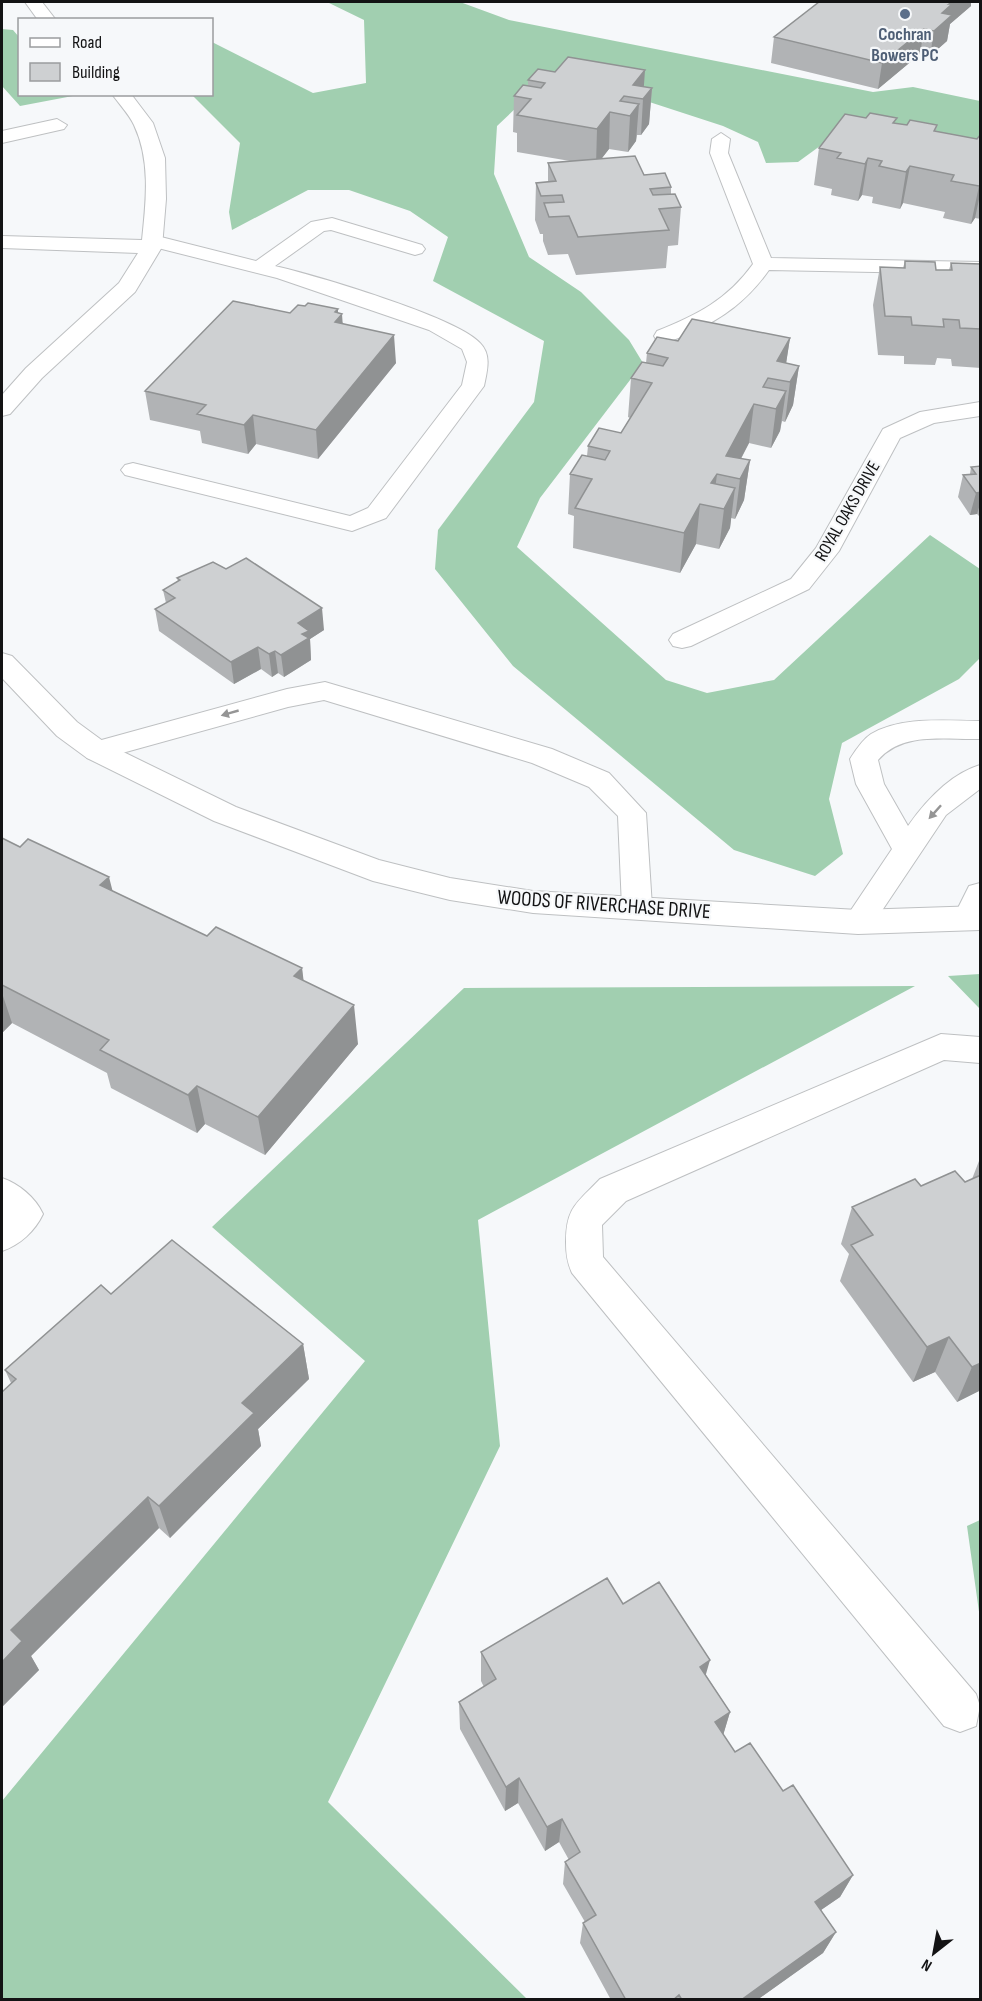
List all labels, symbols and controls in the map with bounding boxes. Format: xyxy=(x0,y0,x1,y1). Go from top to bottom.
marker: Cochran Bowers PC xyxy=(898,7,912,21)
legend xyxy=(18,18,213,96)
place label: Cochran Bowers PC xyxy=(871,24,939,66)
text: Road xyxy=(72,32,102,53)
text: Building xyxy=(72,62,120,83)
street label: ROYAL OAKS DRIVE xyxy=(810,457,885,565)
one-way arrow xyxy=(221,709,239,719)
one-way arrow xyxy=(928,804,942,819)
street label: WOODS OF RIVERCHASE DRIVE xyxy=(497,885,711,924)
north arrow xyxy=(904,1923,964,1983)
text: N xyxy=(918,1954,936,1975)

